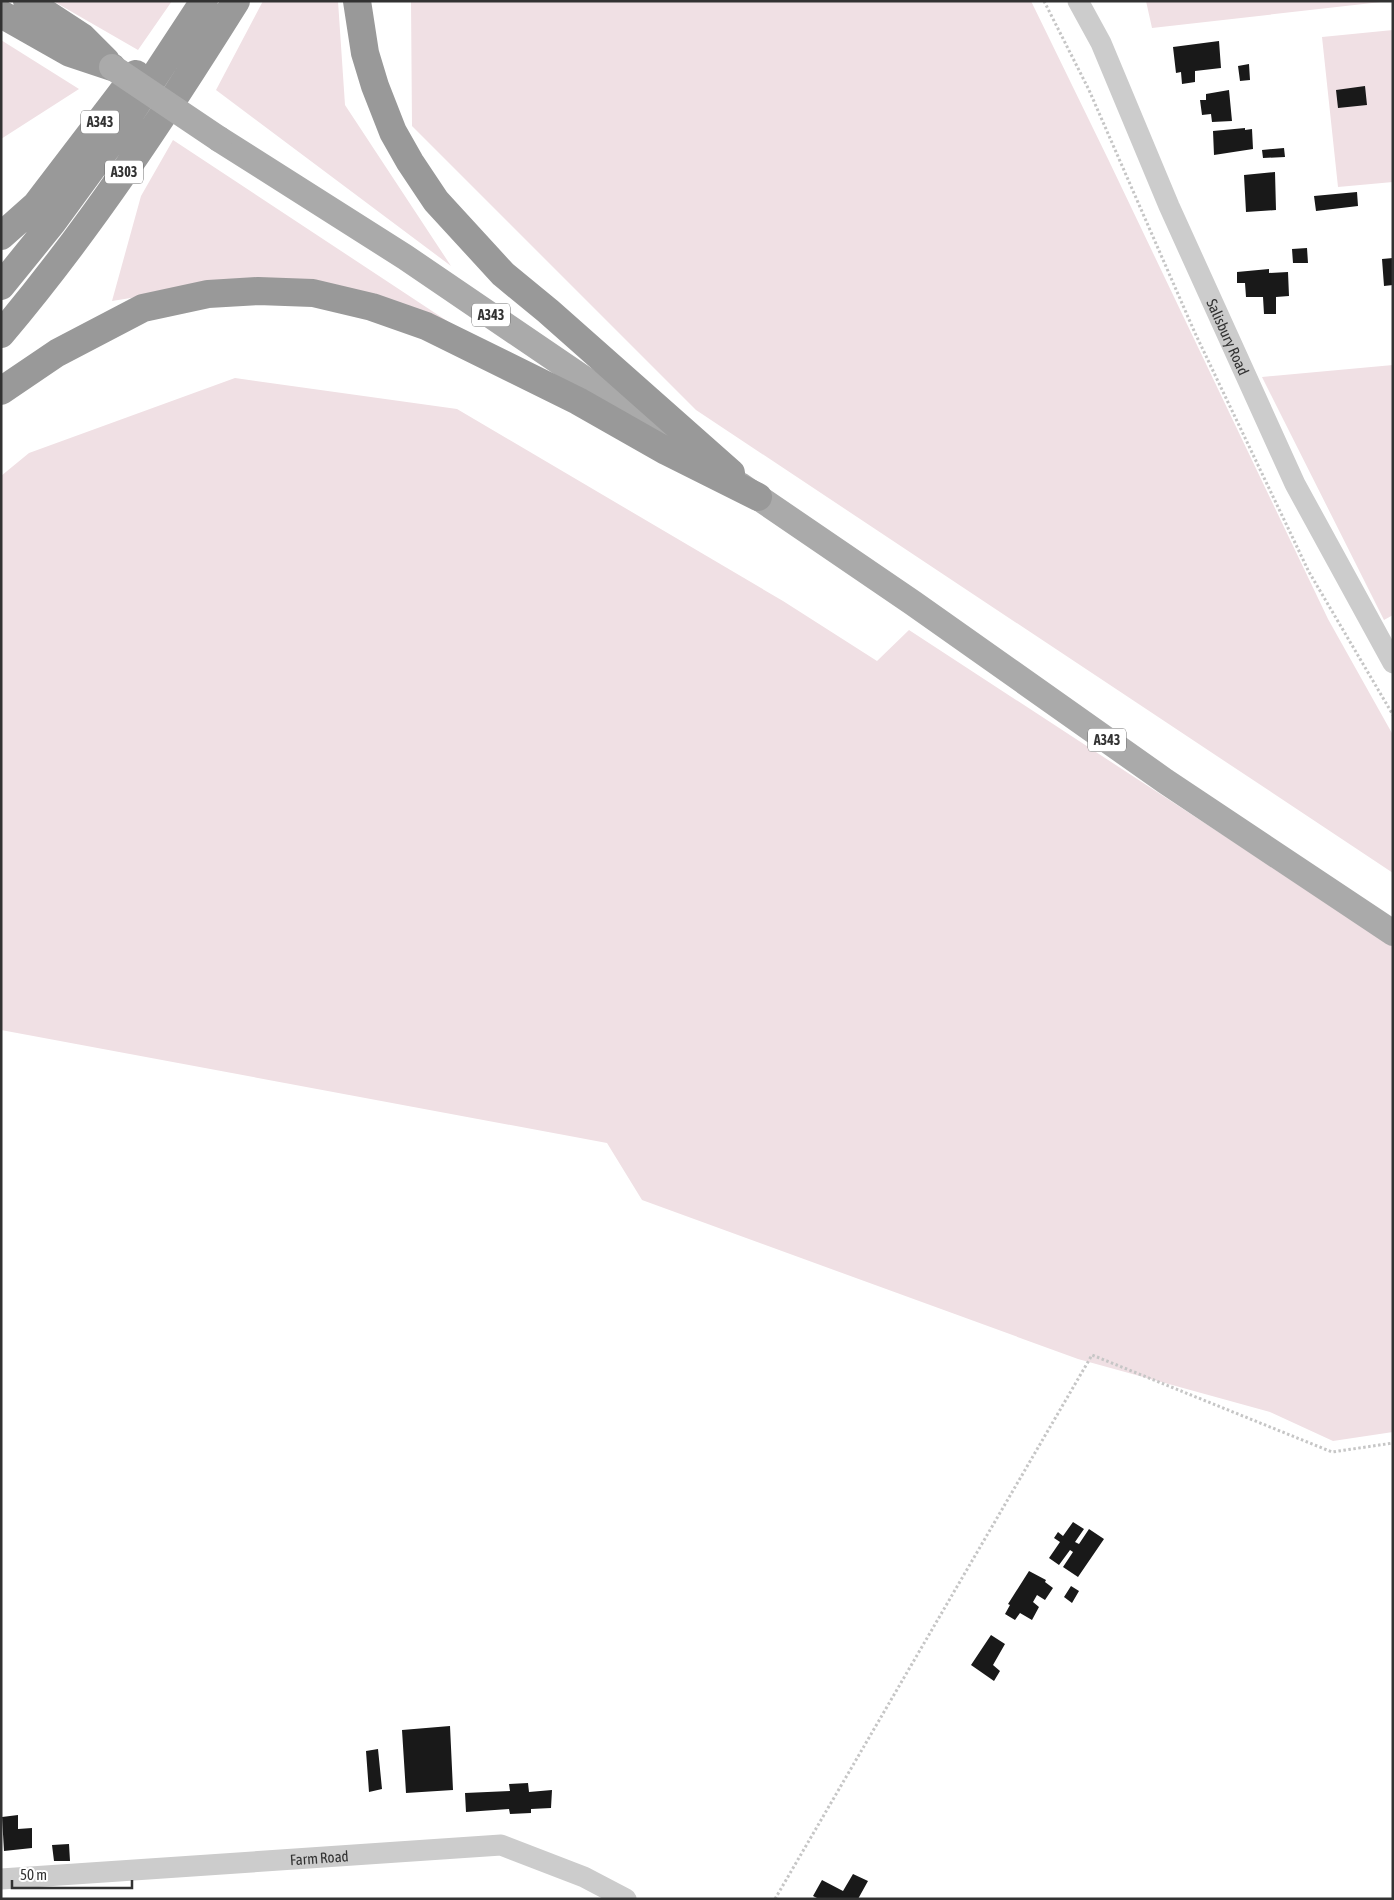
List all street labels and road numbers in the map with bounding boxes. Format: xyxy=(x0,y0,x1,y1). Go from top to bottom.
road number: A343 xyxy=(81,110,119,134)
road number: A303 xyxy=(105,160,143,183)
street label: Salisbury Road xyxy=(1204,296,1253,377)
road number: A343 xyxy=(472,304,510,326)
road number: A343 xyxy=(1088,728,1126,752)
street label: Farm Road xyxy=(289,1847,349,1868)

